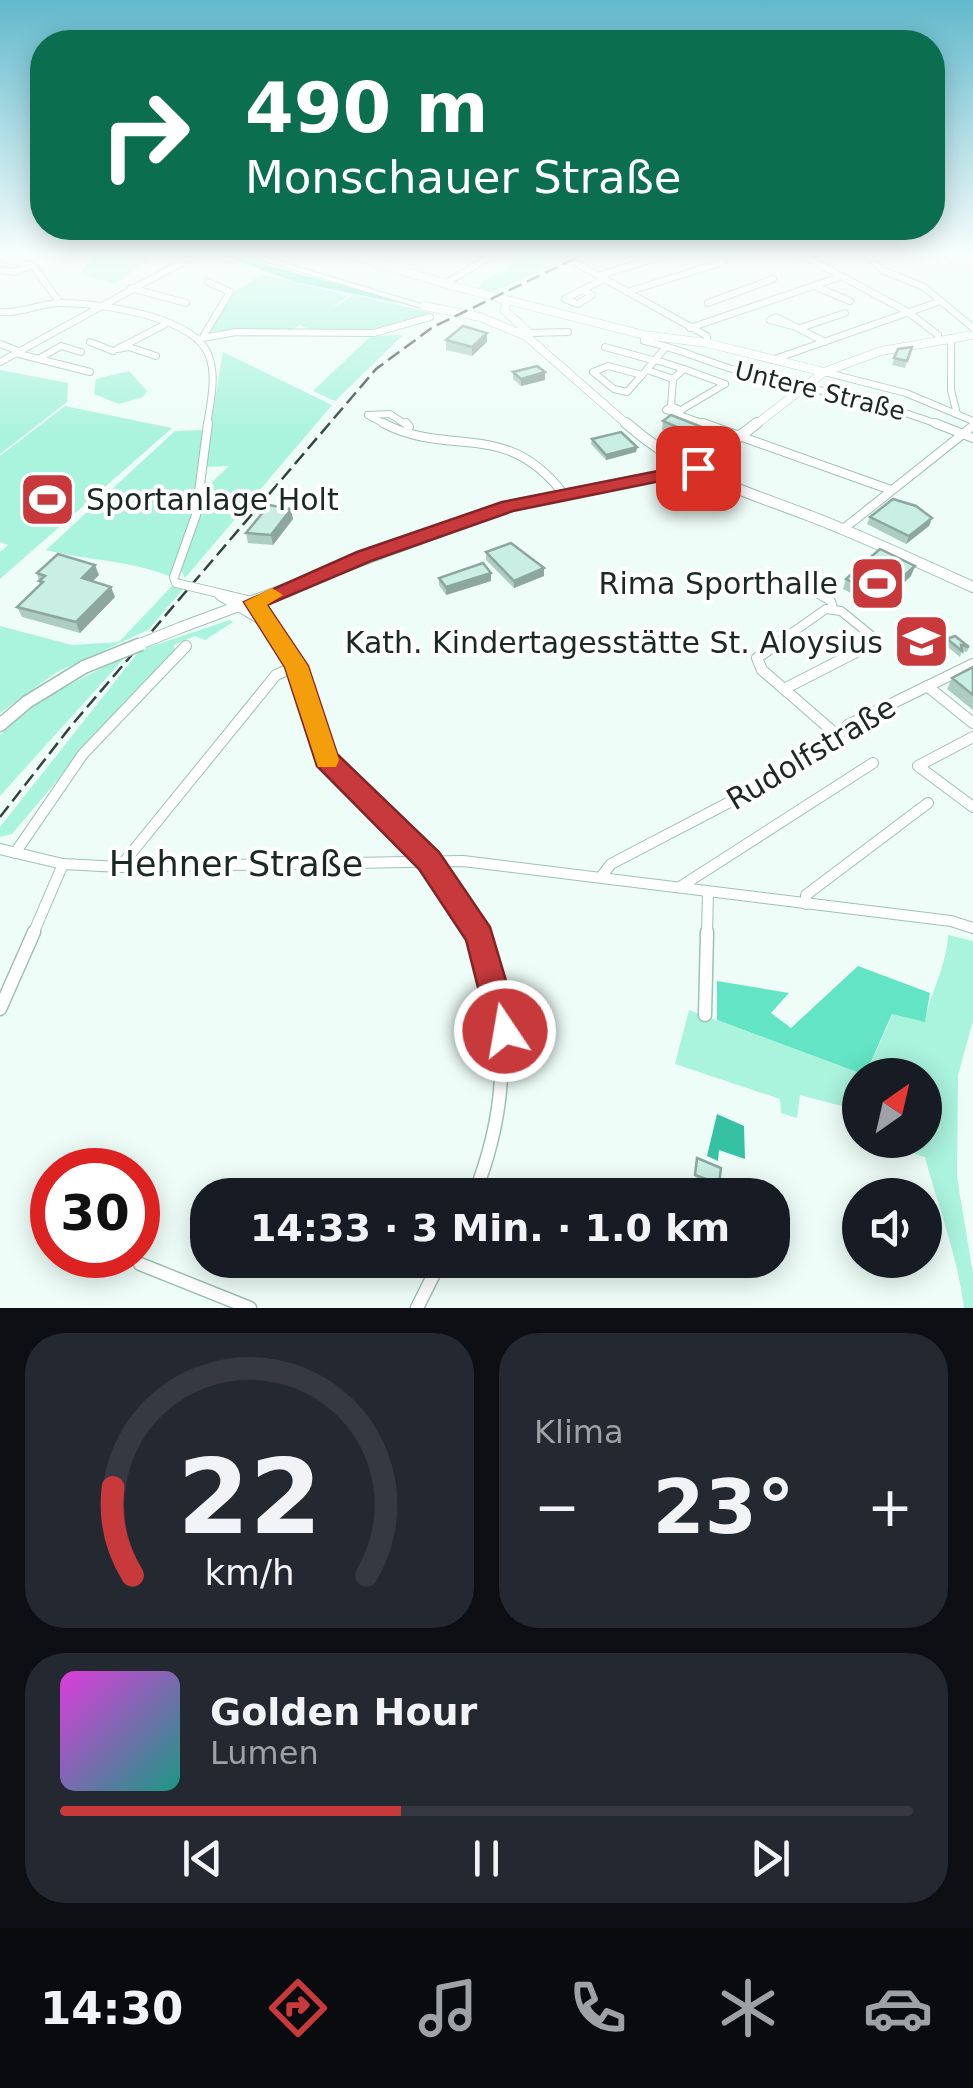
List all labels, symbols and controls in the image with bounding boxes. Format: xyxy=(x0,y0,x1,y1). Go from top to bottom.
text: 490 m xyxy=(245,67,488,149)
icon: right xyxy=(80,70,210,200)
text: Monschauer Straße xyxy=(245,151,682,204)
street label: Untere Straße xyxy=(732,356,908,426)
pin xyxy=(656,426,741,511)
icon: arrive xyxy=(671,441,726,496)
sports icon: Sportanlage Holt xyxy=(17,469,77,529)
place label: Sportanlage Holt xyxy=(86,482,339,517)
sports icon: Rima Sporthalle xyxy=(847,553,907,613)
place label: Rima Sporthalle xyxy=(599,566,838,601)
school or university icon: Kath. Kindertagesstätte St. Aloysius xyxy=(892,612,952,672)
place label: Kath. Kindertagesstätte St. Aloysius xyxy=(345,625,883,660)
street label: Rudolfstraße xyxy=(720,689,902,817)
street label: Hehner Straße xyxy=(109,844,363,884)
position arrow xyxy=(453,979,557,1083)
north arrow xyxy=(842,1058,942,1158)
map controls xyxy=(842,1058,942,1278)
speed limit sign: 30 xyxy=(30,1148,160,1278)
button: sound xyxy=(842,1178,942,1278)
text: 14:33 · 3 Min. · 1.0 km xyxy=(250,1206,730,1250)
text: Klima xyxy=(534,1413,624,1451)
text: 22 xyxy=(177,1436,322,1558)
text: 23° xyxy=(653,1463,794,1551)
text: − xyxy=(534,1475,580,1539)
text: + xyxy=(867,1475,913,1539)
text: km/h xyxy=(204,1552,295,1593)
text: Golden Hour xyxy=(210,1690,477,1734)
text: Lumen xyxy=(210,1734,319,1772)
icon: previous xyxy=(175,1831,230,1886)
icon: pause xyxy=(459,1831,514,1886)
icon: next xyxy=(743,1831,798,1886)
icon: directions xyxy=(263,1973,333,2043)
icon: music xyxy=(413,1973,483,2043)
icon: phone xyxy=(563,1973,633,2043)
icon: climate xyxy=(713,1973,783,2043)
icon: car xyxy=(863,1973,933,2043)
text: 14:30 xyxy=(40,1982,183,2035)

